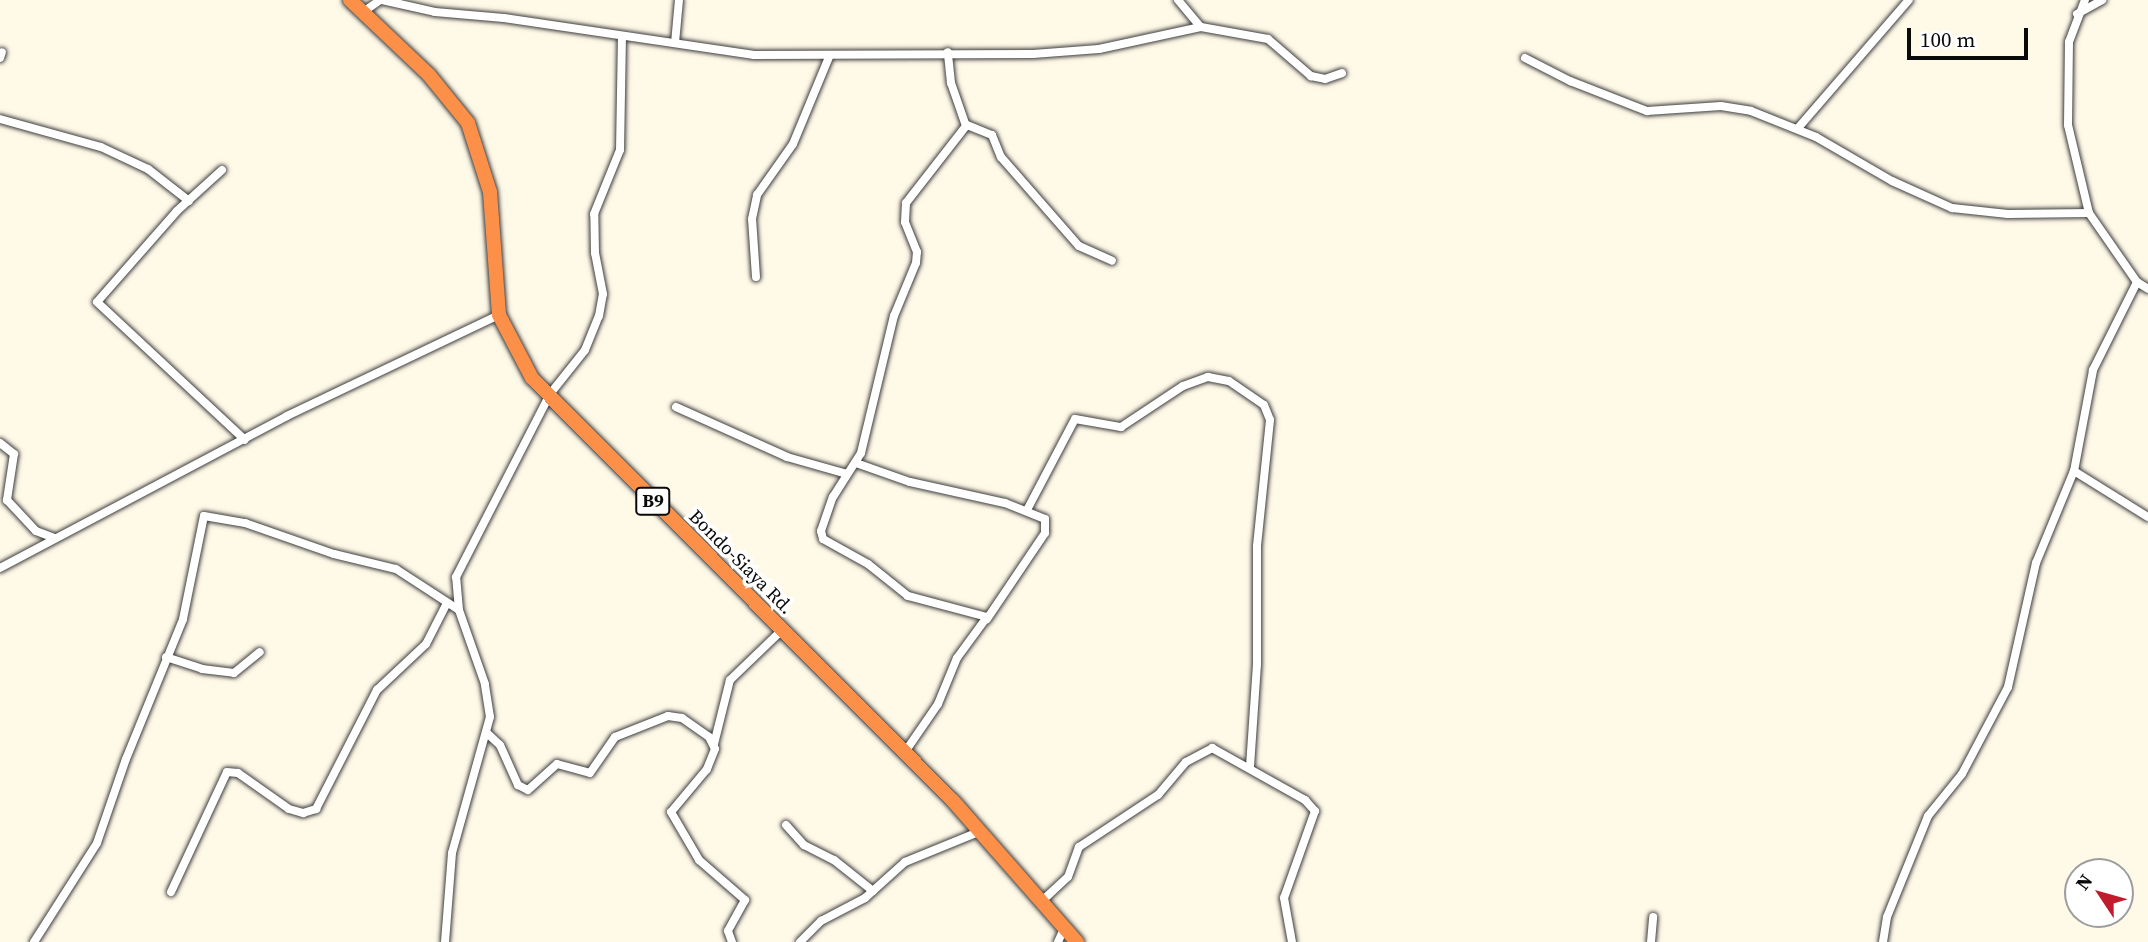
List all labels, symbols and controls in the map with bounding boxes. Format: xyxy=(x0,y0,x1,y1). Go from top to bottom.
scale bar xyxy=(1910,14,2031,58)
text: 100 m xyxy=(1920,25,1975,54)
road number: B9 xyxy=(634,486,672,516)
street label: Bondo-Siaya Rd. xyxy=(684,505,798,619)
north arrow xyxy=(2064,858,2134,928)
text: N xyxy=(2069,869,2098,895)

